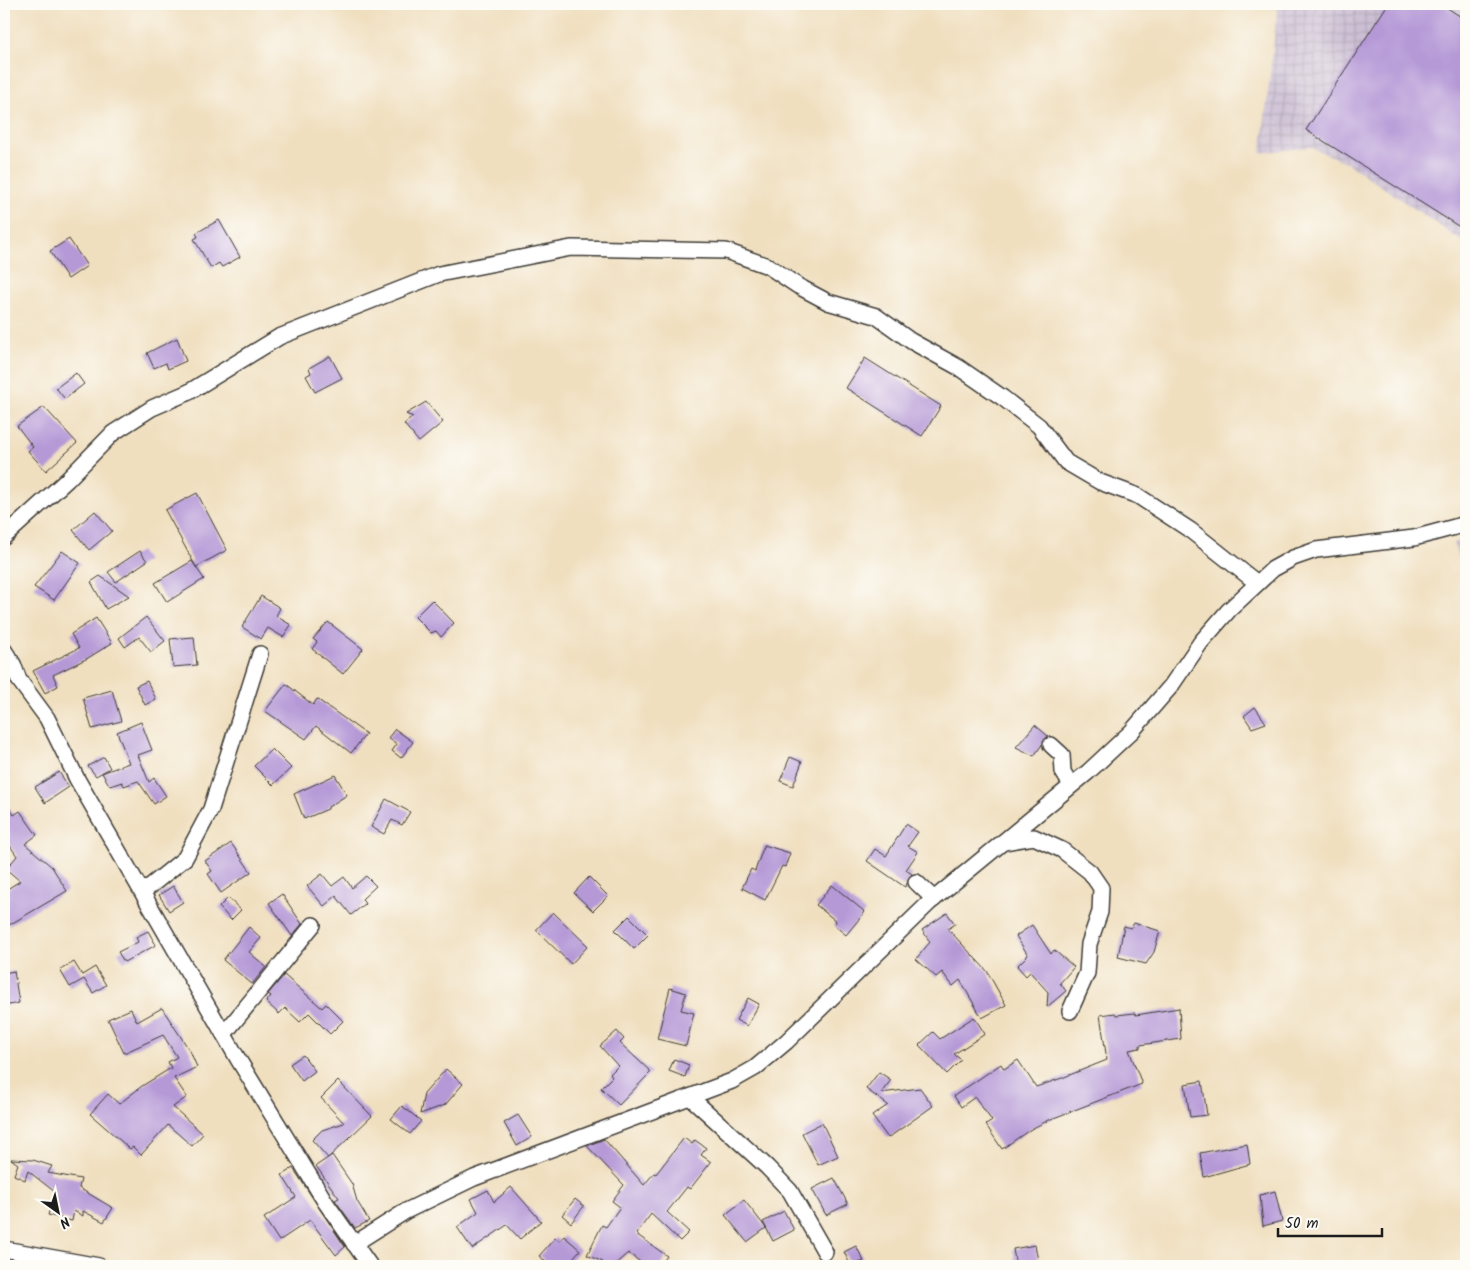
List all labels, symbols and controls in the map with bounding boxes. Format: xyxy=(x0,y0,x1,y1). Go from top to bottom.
north arrow xyxy=(32,1188,82,1238)
scale bar xyxy=(1278,1205,1381,1237)
text: N xyxy=(55,1210,74,1234)
text: 50 m xyxy=(1285,1212,1319,1236)

